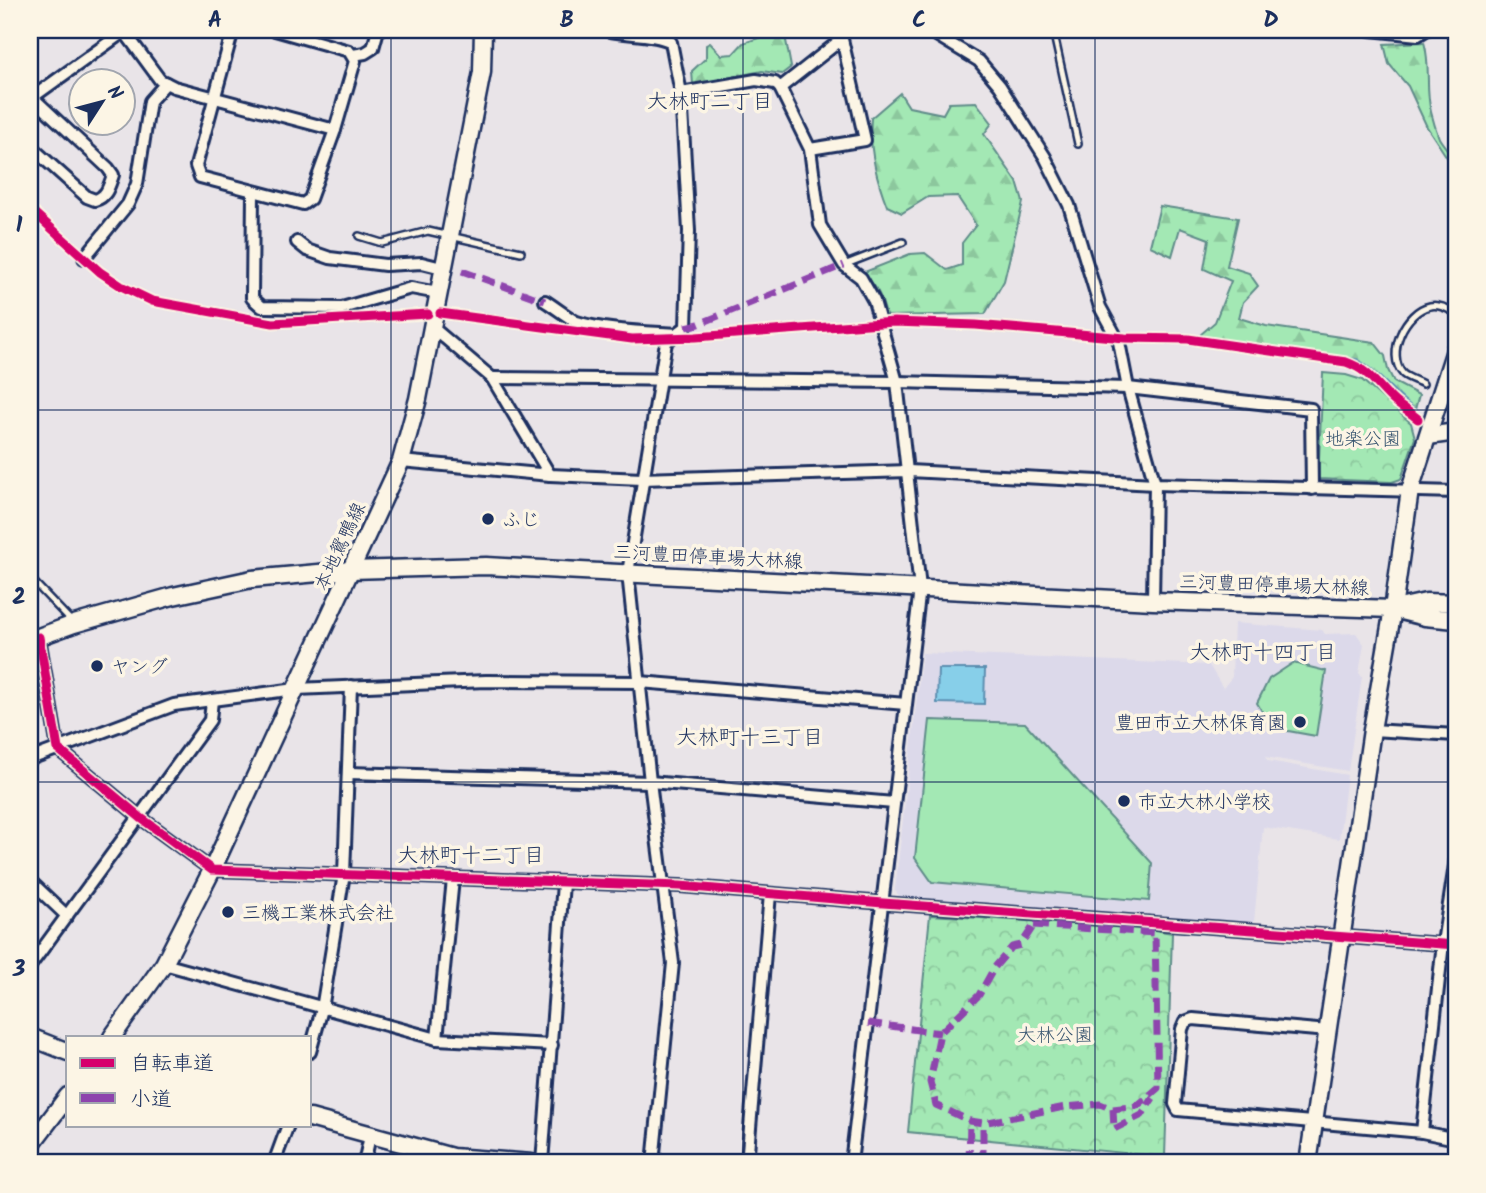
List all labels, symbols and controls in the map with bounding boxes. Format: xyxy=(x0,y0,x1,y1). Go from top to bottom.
text: A xyxy=(208,3,222,39)
text: B xyxy=(560,3,574,39)
text: C xyxy=(912,3,926,39)
text: D xyxy=(1263,3,1279,39)
north arrow xyxy=(66,66,136,136)
text: N xyxy=(98,80,130,107)
district label: 大林町二丁目 xyxy=(647,86,773,119)
text: 1 xyxy=(16,208,23,244)
park label: 地楽公園 xyxy=(1325,425,1401,455)
street label: 本地鴛鴨線 xyxy=(307,497,374,596)
place label: ふじ xyxy=(502,506,540,536)
marker: ふじ xyxy=(480,511,496,527)
street label: 三河豊田停車場大林線 xyxy=(612,538,804,578)
street label: 三河豊田停車場大林線 xyxy=(1178,568,1369,604)
text: 2 xyxy=(12,580,26,616)
district label: 大林町十四丁目 xyxy=(1190,637,1337,670)
place label: ヤング xyxy=(111,653,168,683)
marker: ヤング xyxy=(89,658,105,674)
place label: 豊田市立大林保育園 xyxy=(1115,709,1286,739)
marker: 豊田市立大林保育園 xyxy=(1292,714,1308,730)
district label: 大林町十三丁目 xyxy=(677,722,824,755)
place label: 市立大林小学校 xyxy=(1138,788,1271,818)
marker: 市立大林小学校 xyxy=(1116,793,1132,809)
district label: 大林町十二丁目 xyxy=(398,840,545,873)
place label: 三機工業株式会社 xyxy=(242,899,394,929)
marker: 三機工業株式会社 xyxy=(220,904,236,920)
text: 3 xyxy=(12,952,26,988)
park label: 大林公園 xyxy=(1017,1021,1093,1051)
legend xyxy=(66,1036,312,1126)
text: 自転車道 xyxy=(130,1048,214,1081)
text: 小道 xyxy=(130,1084,172,1117)

